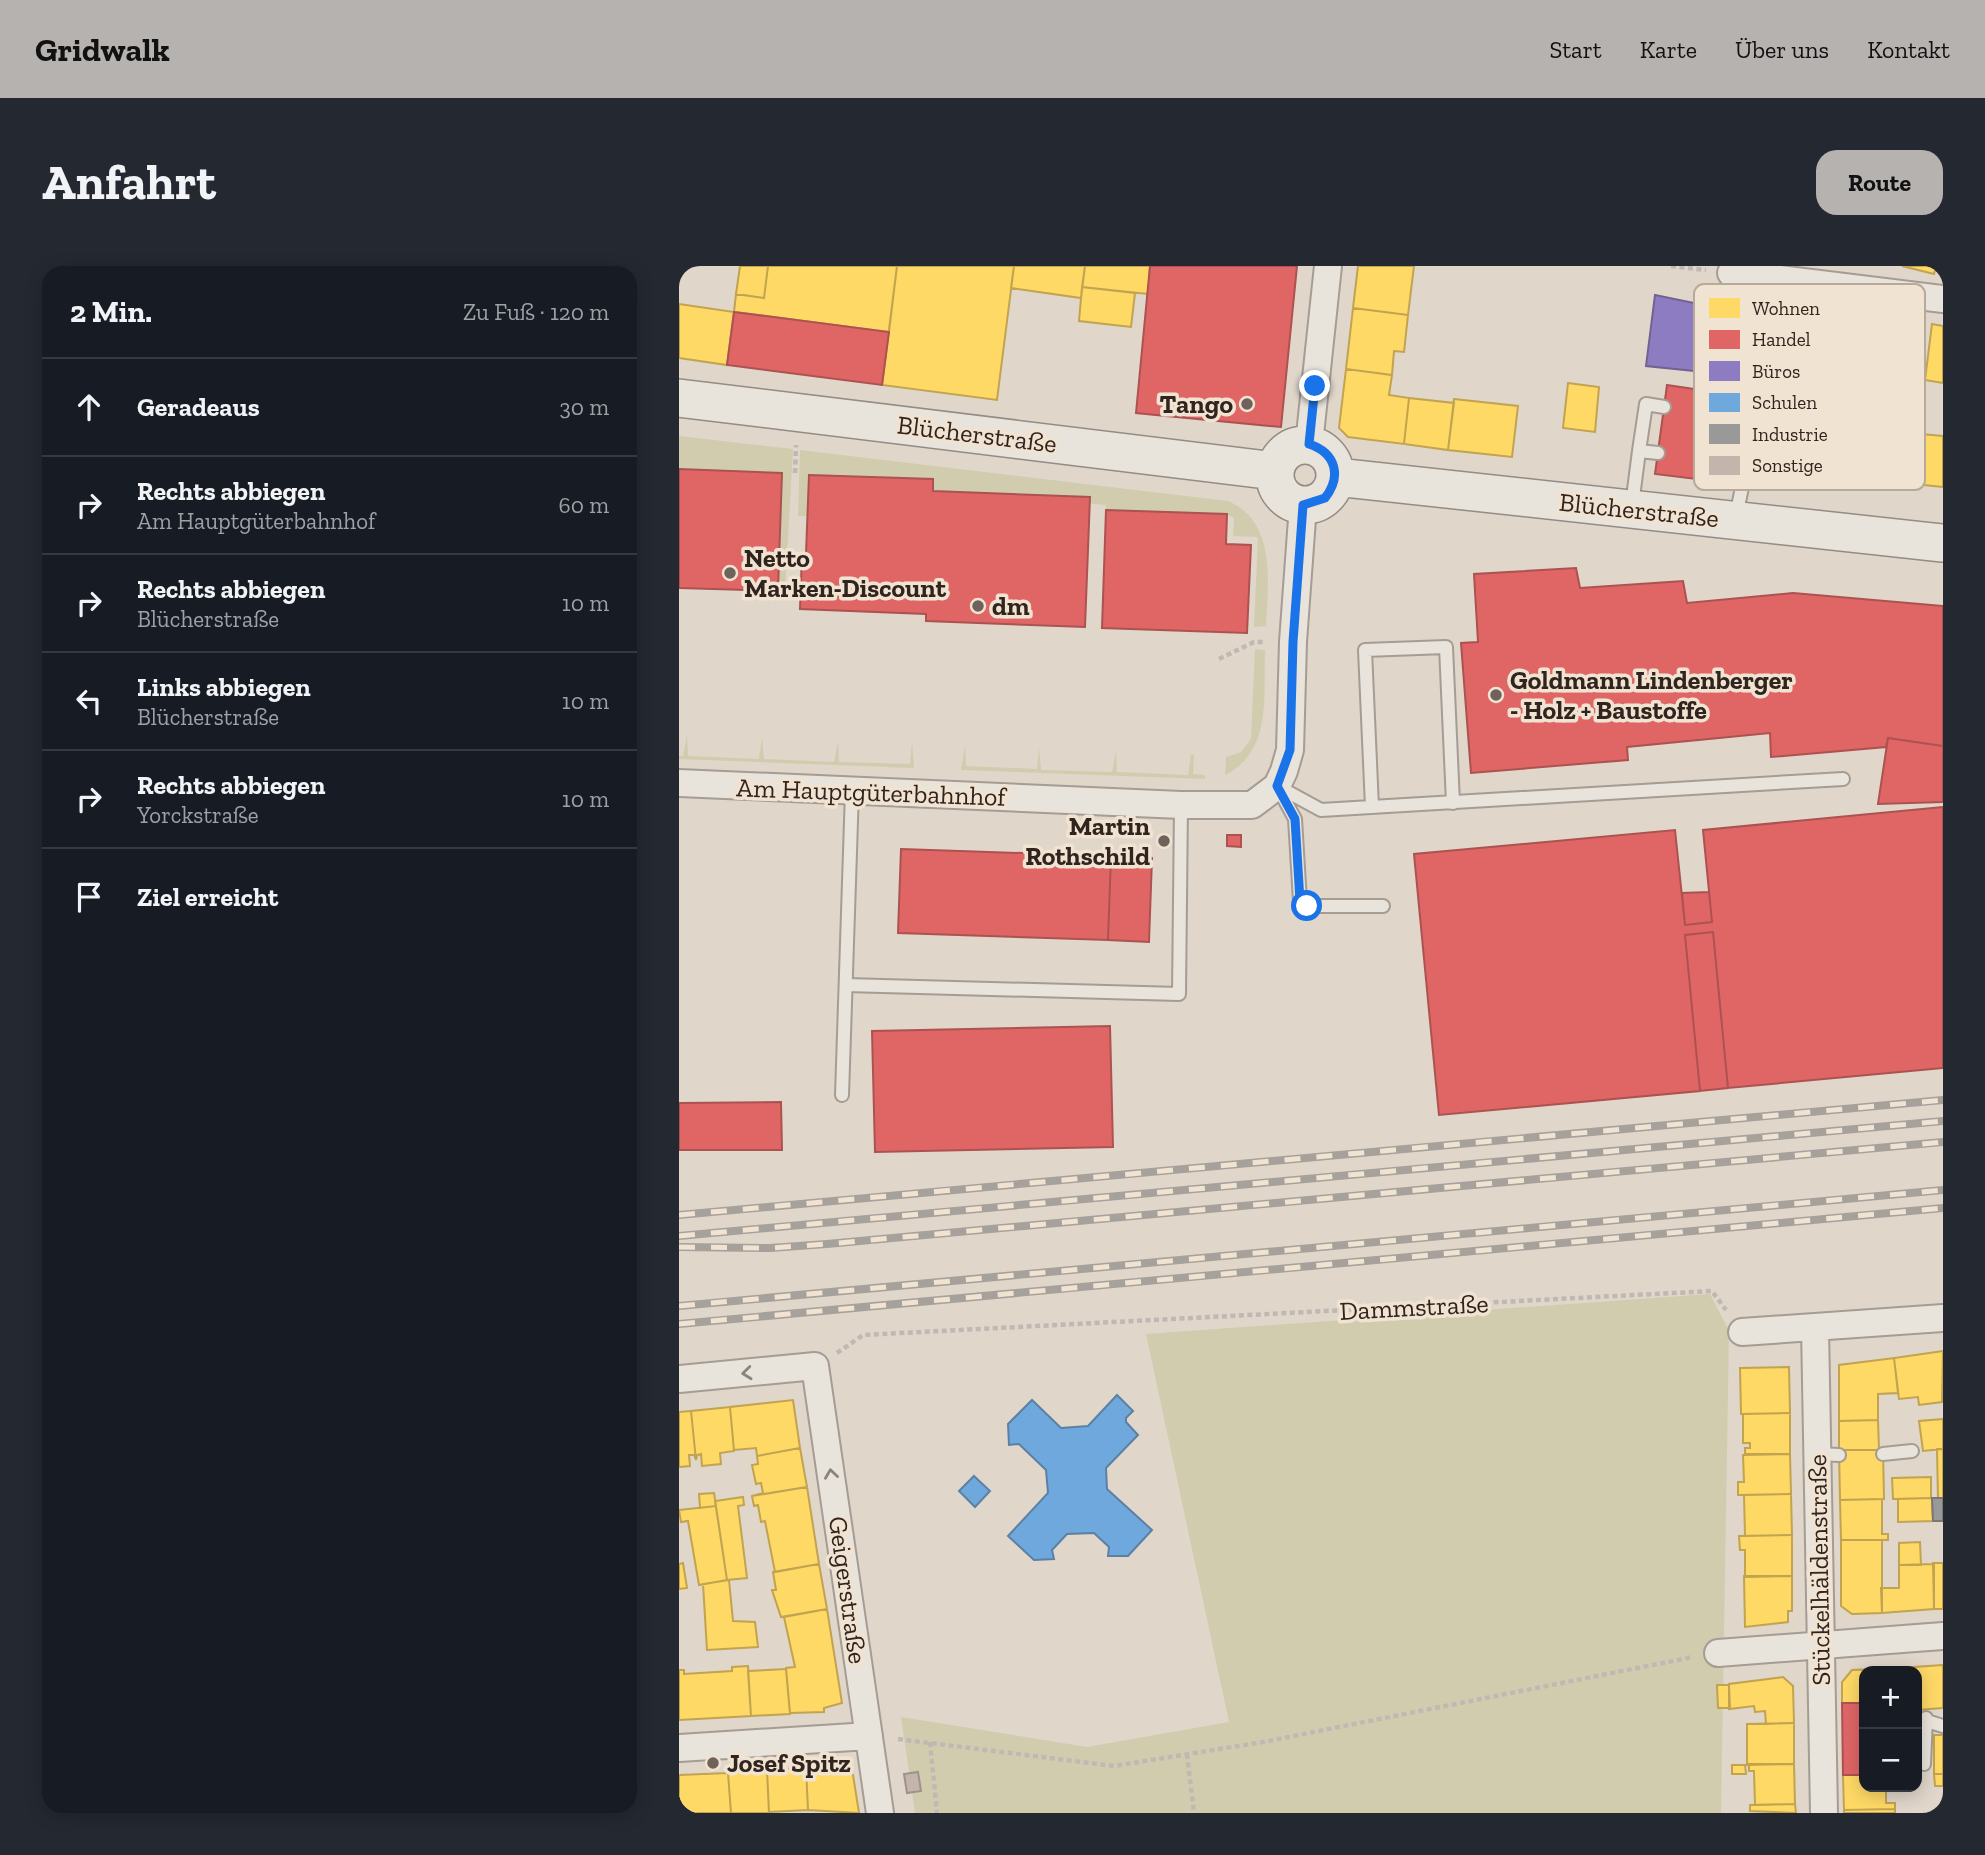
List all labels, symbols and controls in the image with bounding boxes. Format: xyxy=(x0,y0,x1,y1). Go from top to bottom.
text: Gridwalk xyxy=(35,30,170,69)
text: Start xyxy=(1549,35,1602,64)
text: Karte xyxy=(1640,35,1697,64)
text: Über uns xyxy=(1735,35,1829,64)
text: Kontakt xyxy=(1867,35,1950,64)
button: Route xyxy=(1816,150,1943,215)
text: Anfahrt xyxy=(42,153,216,212)
legend xyxy=(1694,284,1925,490)
text: 2 Min. xyxy=(70,294,152,330)
text: Wohnen xyxy=(1752,297,1820,320)
text: Zu Fuß · 120 m xyxy=(463,298,609,326)
text: Handel xyxy=(1752,328,1811,351)
text: Büros xyxy=(1752,360,1800,383)
route end xyxy=(1299,370,1330,401)
icon: ahead xyxy=(70,388,108,426)
place label: Tango xyxy=(1159,388,1233,420)
text: Geradeaus xyxy=(137,391,260,423)
text: Schulen xyxy=(1752,391,1817,414)
text: 30 m xyxy=(559,393,609,421)
marker: Tango xyxy=(1239,396,1255,412)
street label: Blücherstraße xyxy=(895,408,1059,460)
text: Industrie xyxy=(1752,423,1828,446)
text: Sonstige xyxy=(1752,454,1823,477)
text: Rechts abbiegen xyxy=(137,475,325,507)
icon: right xyxy=(70,486,108,524)
street label: Blücherstraße xyxy=(1558,486,1720,534)
text: 60 m xyxy=(558,491,609,519)
text: Am Hauptgüterbahnhof xyxy=(137,507,375,535)
place label: Netto Marken-Discount xyxy=(744,542,947,604)
marker: Netto Marken-Discount xyxy=(722,565,738,581)
text: Rechts abbiegen xyxy=(137,573,325,605)
icon: right xyxy=(70,584,108,622)
text: 10 m xyxy=(562,589,609,617)
place label: dm xyxy=(992,590,1030,622)
marker: dm xyxy=(970,598,986,614)
text: Blücherstraße xyxy=(137,605,279,633)
place label: Goldmann Lindenberger - Holz + Baustoffe xyxy=(1510,664,1793,726)
text: Links abbiegen xyxy=(137,671,311,703)
icon: left xyxy=(70,682,108,720)
text: 10 m xyxy=(562,687,609,715)
marker: Goldmann Lindenberger - Holz + Baustoffe xyxy=(1488,687,1504,703)
text: Blücherstraße xyxy=(137,703,279,731)
text: Rechts abbiegen xyxy=(137,769,325,801)
street label: Am Hauptgüterbahnhof xyxy=(736,771,1008,813)
icon: right xyxy=(70,780,108,818)
text: 10 m xyxy=(562,785,609,813)
text: Yorckstraße xyxy=(137,801,259,829)
place label: Martin Rothschild xyxy=(1025,810,1151,872)
marker: Martin Rothschild xyxy=(1156,833,1172,849)
icon: arrive xyxy=(70,878,108,916)
text: Ziel erreicht xyxy=(137,881,278,913)
route start xyxy=(1291,890,1322,921)
street label: Dammstraße xyxy=(1339,1287,1489,1327)
one-way arrow xyxy=(741,1365,752,1380)
street label: Stückelhäldenstraße xyxy=(1801,1454,1837,1686)
one-way arrow xyxy=(824,1468,839,1480)
street label: Geigerstraße xyxy=(822,1514,874,1666)
map controls xyxy=(1859,1666,1922,1792)
button: + xyxy=(1859,1666,1922,1729)
button: − xyxy=(1859,1729,1922,1792)
place label: Josef Spitz xyxy=(727,1747,851,1779)
marker: Josef Spitz xyxy=(705,1755,721,1771)

